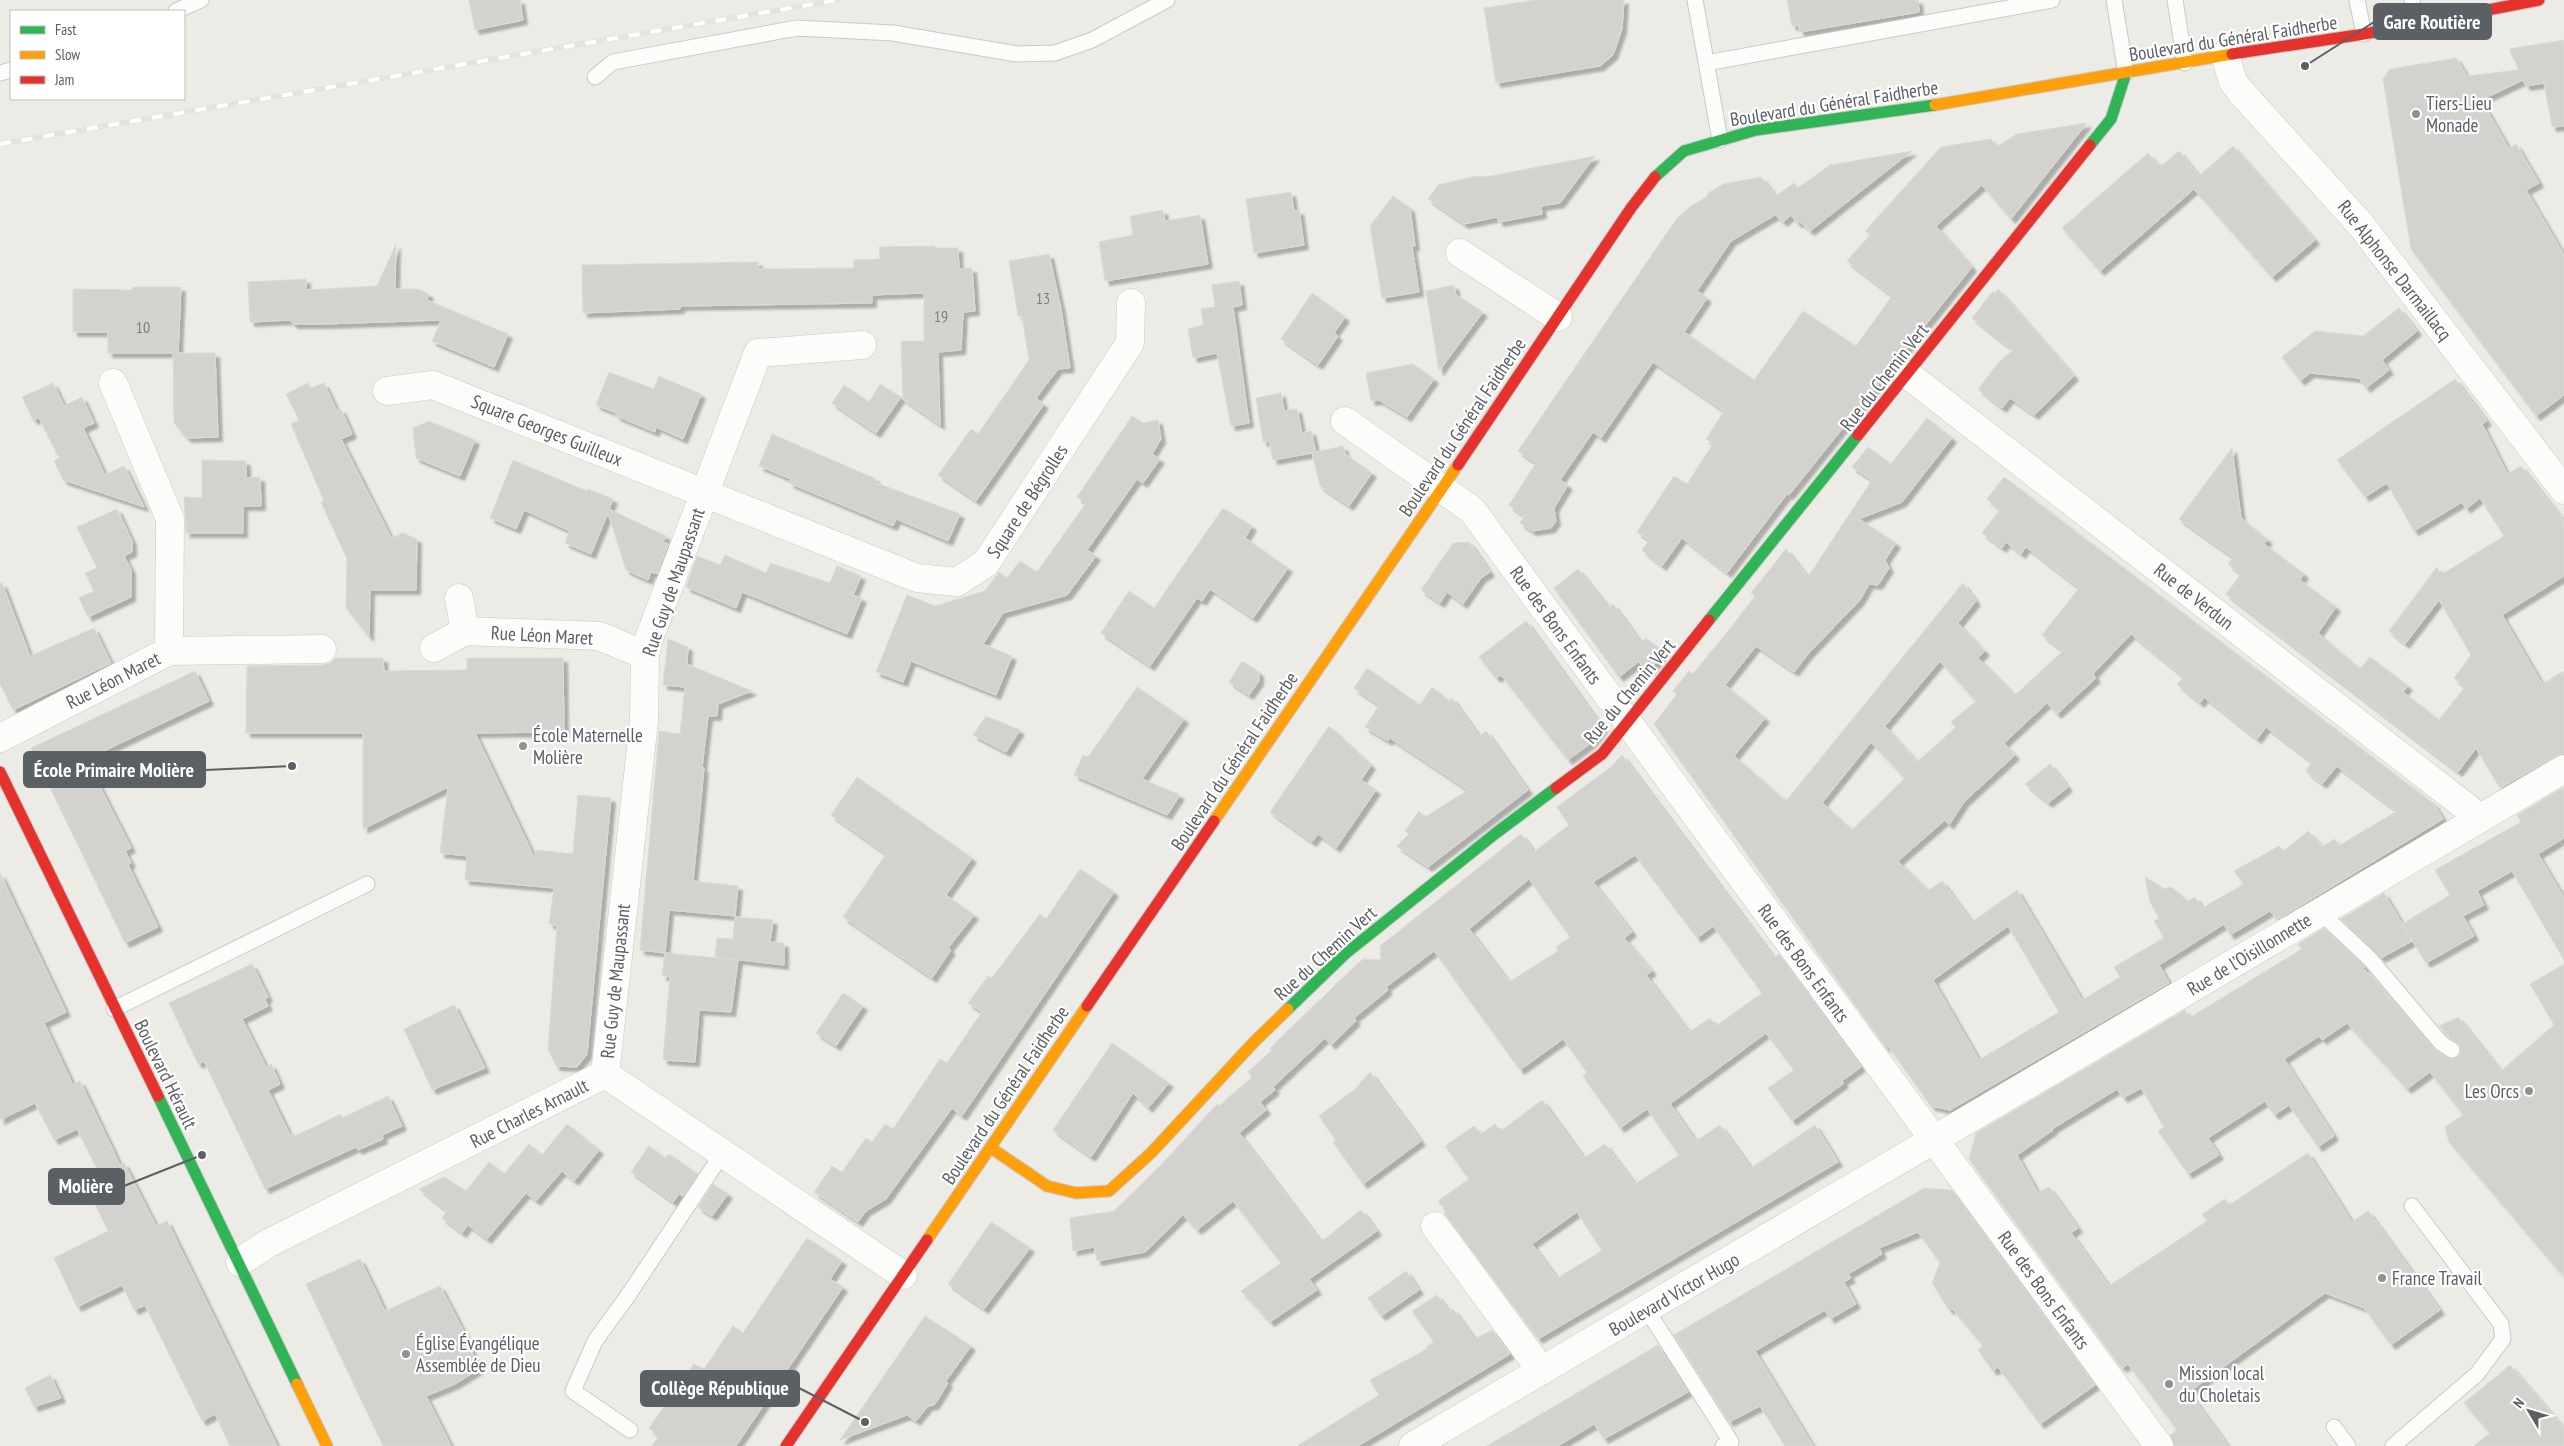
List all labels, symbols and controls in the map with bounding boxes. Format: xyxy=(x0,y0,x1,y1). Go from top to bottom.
callout: Gare Routière xyxy=(2374,4,2491,39)
text: Gare Routière xyxy=(2383,9,2481,35)
legend xyxy=(10,10,185,100)
street label: Boulevard du Général Faidherbe xyxy=(2127,10,2339,66)
text: Fast xyxy=(55,20,76,39)
text: Slow xyxy=(55,45,80,64)
text: Jam xyxy=(54,70,74,89)
street label: Boulevard du Général Faidherbe xyxy=(1728,75,1940,131)
place label: Tiers-Lieu Monade xyxy=(2426,91,2492,137)
marker: Tiers-Lieu Monade xyxy=(2410,108,2422,120)
street label: Rue Alphonse Darmaillacq xyxy=(2333,195,2457,345)
house number: 13 xyxy=(1036,288,1050,308)
house number: 19 xyxy=(934,306,948,326)
house number: 10 xyxy=(136,317,150,337)
street label: Rue du Chemin Vert xyxy=(1835,318,1934,435)
street label: Boulevard du Général Faidherbe xyxy=(1393,333,1531,521)
street label: Square Georges Guilleux xyxy=(468,389,626,471)
street label: Square de Bégrolles xyxy=(981,440,1073,562)
street label: Rue Guy de Maupassant xyxy=(636,504,710,659)
street label: Rue de Verdun xyxy=(2149,557,2239,635)
street label: Rue des Bons Enfants xyxy=(1505,561,1607,689)
street label: Rue Léon Maret xyxy=(490,620,595,650)
street label: Rue du Chemin Vert xyxy=(1578,633,1680,748)
street label: Rue Léon Maret xyxy=(62,646,165,714)
street label: Boulevard du Général Faidherbe xyxy=(1165,667,1303,855)
place label: École Maternelle Molière xyxy=(533,723,643,769)
marker: École Maternelle Molière xyxy=(517,740,529,752)
callout: École Primaire Molière xyxy=(24,752,205,787)
text: École Primaire Molière xyxy=(34,757,194,783)
street label: Rue des Bons Enfants xyxy=(1753,899,1855,1027)
street label: Rue du Chemin Vert xyxy=(1269,900,1382,1005)
street label: Rue Guy de Maupassant xyxy=(595,902,635,1060)
street label: Rue de l’Oisillonnette xyxy=(2182,907,2316,1001)
street label: Boulevard du Général Faidherbe xyxy=(936,1001,1074,1189)
street label: Boulevard Hérault xyxy=(129,1015,203,1133)
street label: Rue Charles Arnault xyxy=(466,1073,593,1153)
place label: Les Orcs xyxy=(2465,1079,2519,1103)
marker: Les Orcs xyxy=(2523,1085,2535,1097)
callout: Molière xyxy=(49,1169,124,1204)
text: Molière xyxy=(59,1173,113,1199)
street label: Rue des Bons Enfants xyxy=(1993,1226,2095,1354)
street label: Boulevard Victor Hugo xyxy=(1605,1247,1743,1341)
place label: France Travail xyxy=(2392,1266,2483,1290)
marker: France Travail xyxy=(2376,1272,2388,1284)
place label: Église Évangélique Assemblée de Dieu xyxy=(416,1331,541,1377)
marker: Église Évangélique Assemblée de Dieu xyxy=(400,1348,412,1360)
place label: Mission local du Choletais xyxy=(2179,1361,2265,1407)
callout: Collège République xyxy=(641,1371,799,1406)
text: Collège République xyxy=(651,1375,789,1401)
marker: Mission local du Choletais xyxy=(2163,1378,2175,1390)
north arrow xyxy=(2504,1386,2554,1436)
text: N xyxy=(2509,1394,2528,1412)

